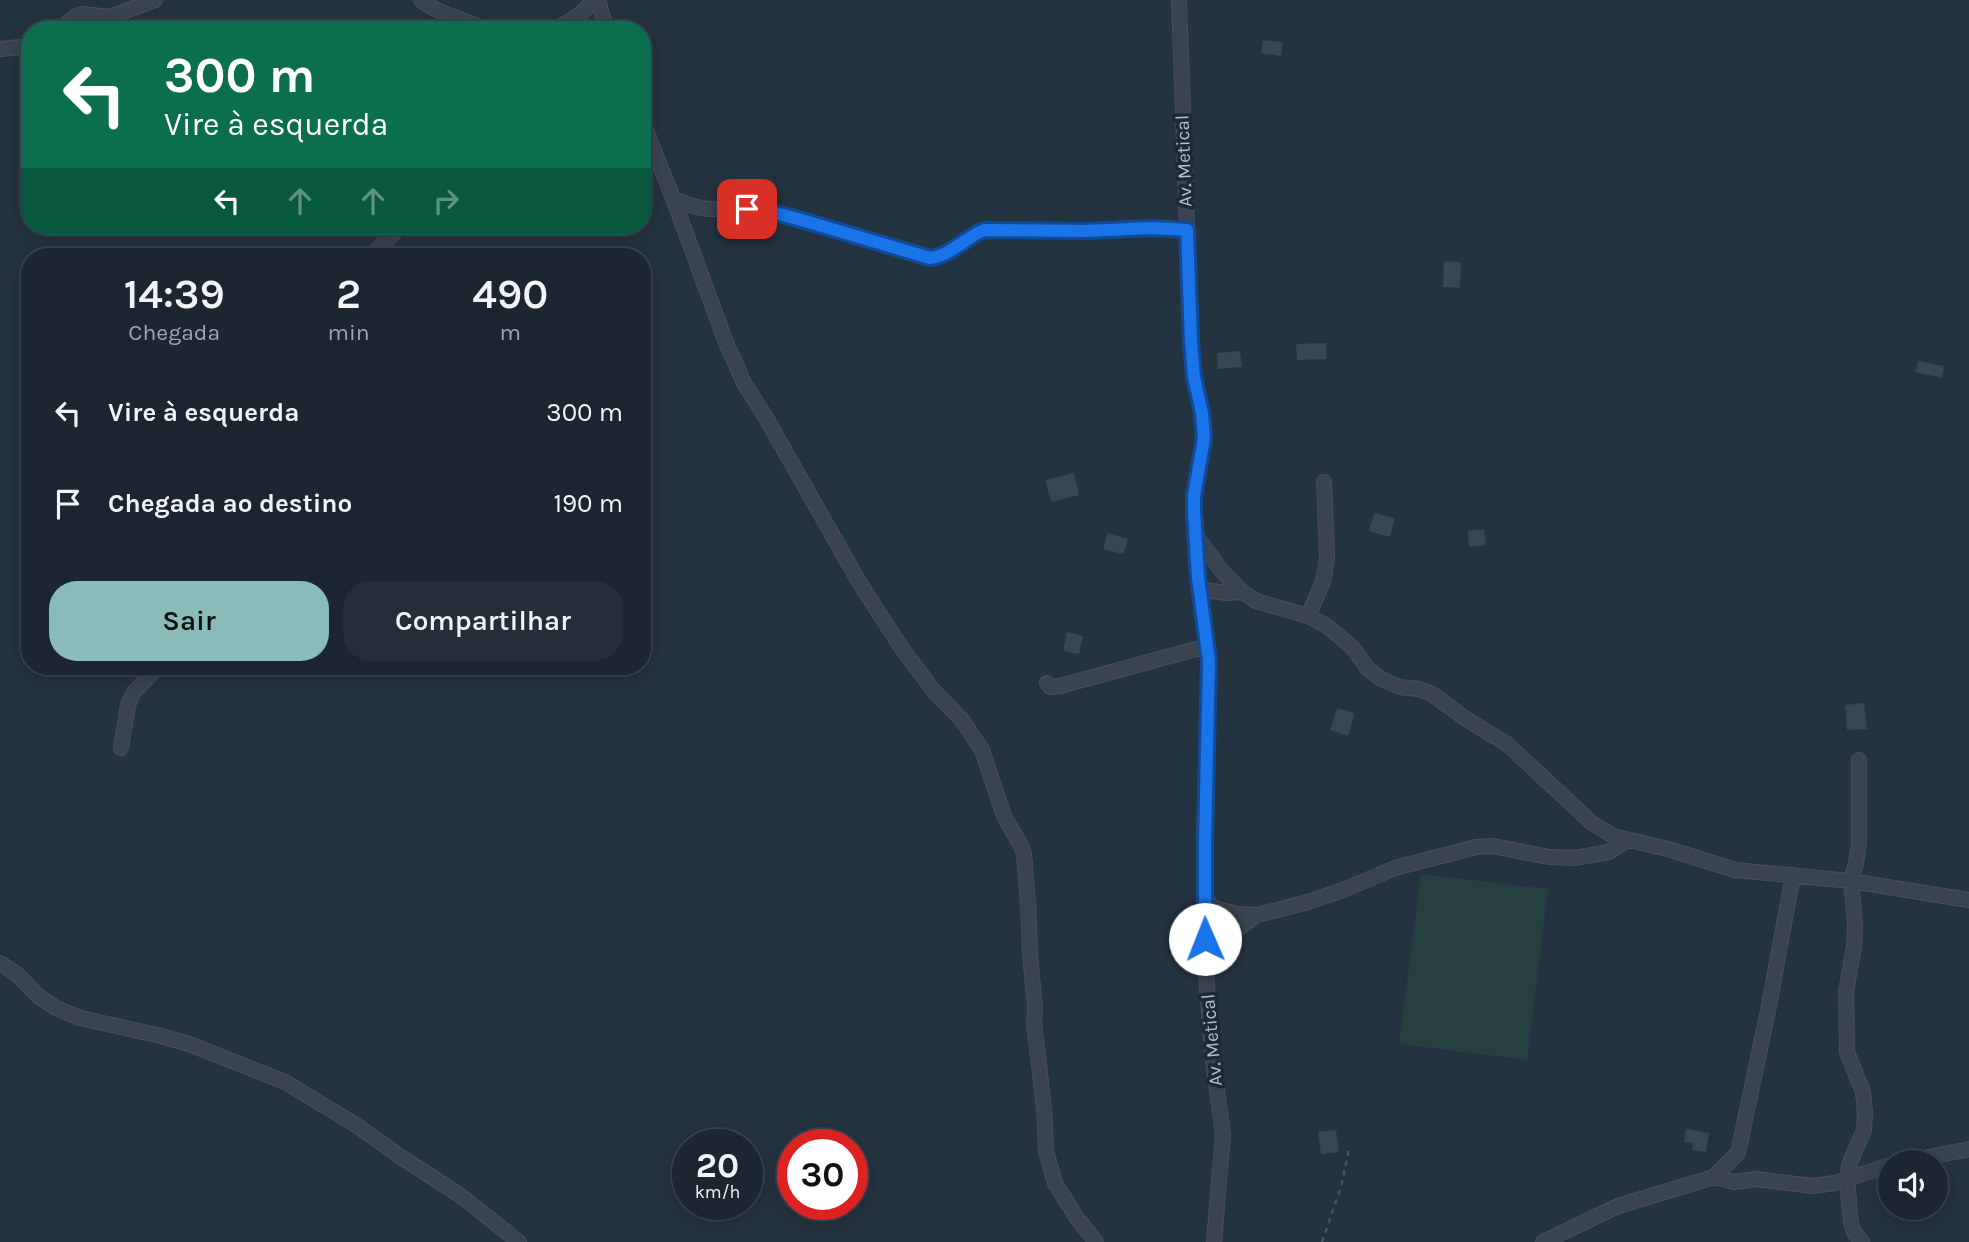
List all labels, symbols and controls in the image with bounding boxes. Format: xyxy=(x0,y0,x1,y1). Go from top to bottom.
text: 300 m xyxy=(164,47,315,104)
icon: left xyxy=(49,49,140,140)
text: Vire à esquerda xyxy=(164,106,388,143)
street label: Av. Metical xyxy=(1171,115,1197,207)
pin xyxy=(717,179,777,239)
icon: left xyxy=(208,182,246,220)
icon: ahead xyxy=(281,182,319,220)
icon: ahead xyxy=(354,182,392,220)
icon: right xyxy=(427,182,465,220)
icon: arrive xyxy=(728,190,766,228)
text: 14:39 xyxy=(124,269,225,319)
text: 2 xyxy=(336,269,361,319)
text: 490 xyxy=(472,269,548,319)
text: Chegada xyxy=(128,319,220,346)
text: min xyxy=(327,319,370,346)
text: m xyxy=(500,319,521,346)
icon: left xyxy=(49,394,87,432)
text: Vire à esquerda xyxy=(108,397,299,428)
text: 300 m xyxy=(546,397,623,428)
icon: arrive xyxy=(49,485,87,523)
text: Chegada ao destino xyxy=(108,488,352,519)
text: 190 m xyxy=(553,488,623,519)
button: Sair xyxy=(49,581,329,661)
button: Compartilhar xyxy=(343,581,623,661)
position arrow xyxy=(1168,902,1242,976)
street label: Av. Metical xyxy=(1197,993,1227,1087)
speed limit sign: 30 xyxy=(777,1129,868,1220)
text: 20 xyxy=(696,1145,739,1186)
map controls xyxy=(1878,1150,1948,1220)
button: sound xyxy=(1878,1150,1948,1220)
text: km/h xyxy=(695,1181,740,1203)

